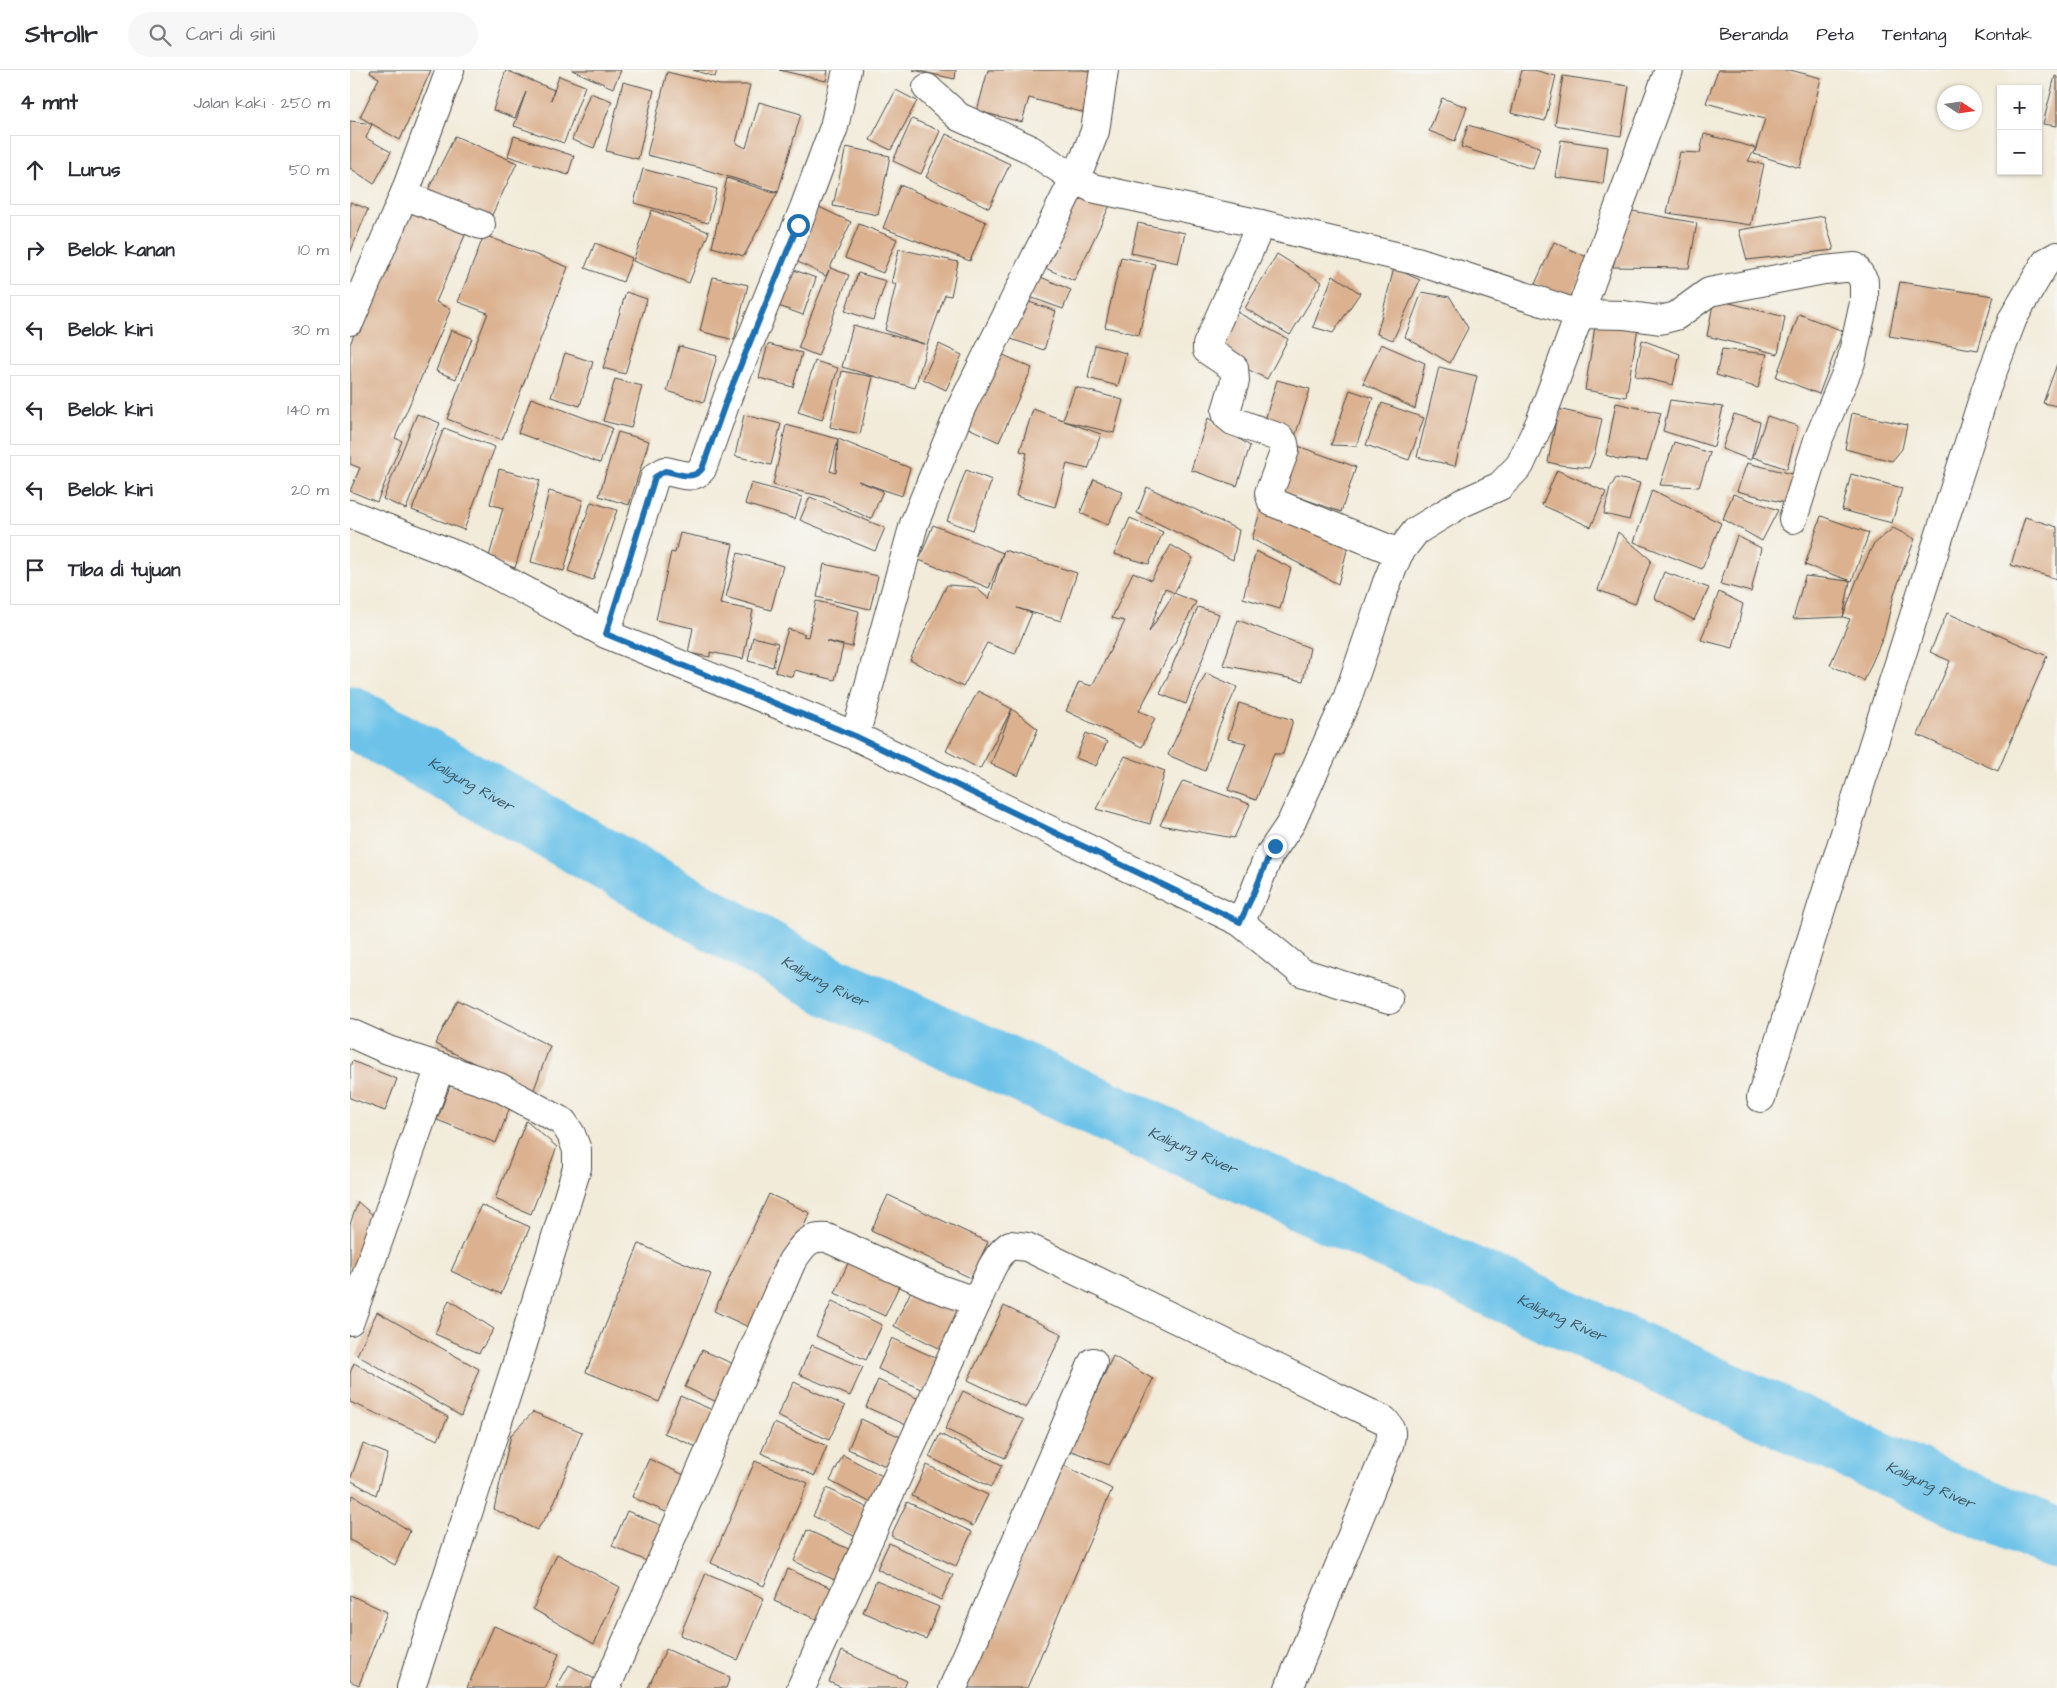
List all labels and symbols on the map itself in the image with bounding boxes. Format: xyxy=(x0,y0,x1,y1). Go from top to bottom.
north arrow xyxy=(1937,85,1982,130)
route start xyxy=(787,214,810,237)
water label: Kaligung River xyxy=(425,752,519,817)
route end xyxy=(1264,835,1287,858)
water label: Kaligung River xyxy=(778,950,873,1013)
water label: Kaligung River xyxy=(1145,1121,1242,1180)
water label: Kaligung River xyxy=(1514,1289,1611,1348)
water label: Kaligung River xyxy=(1883,1456,1980,1515)

